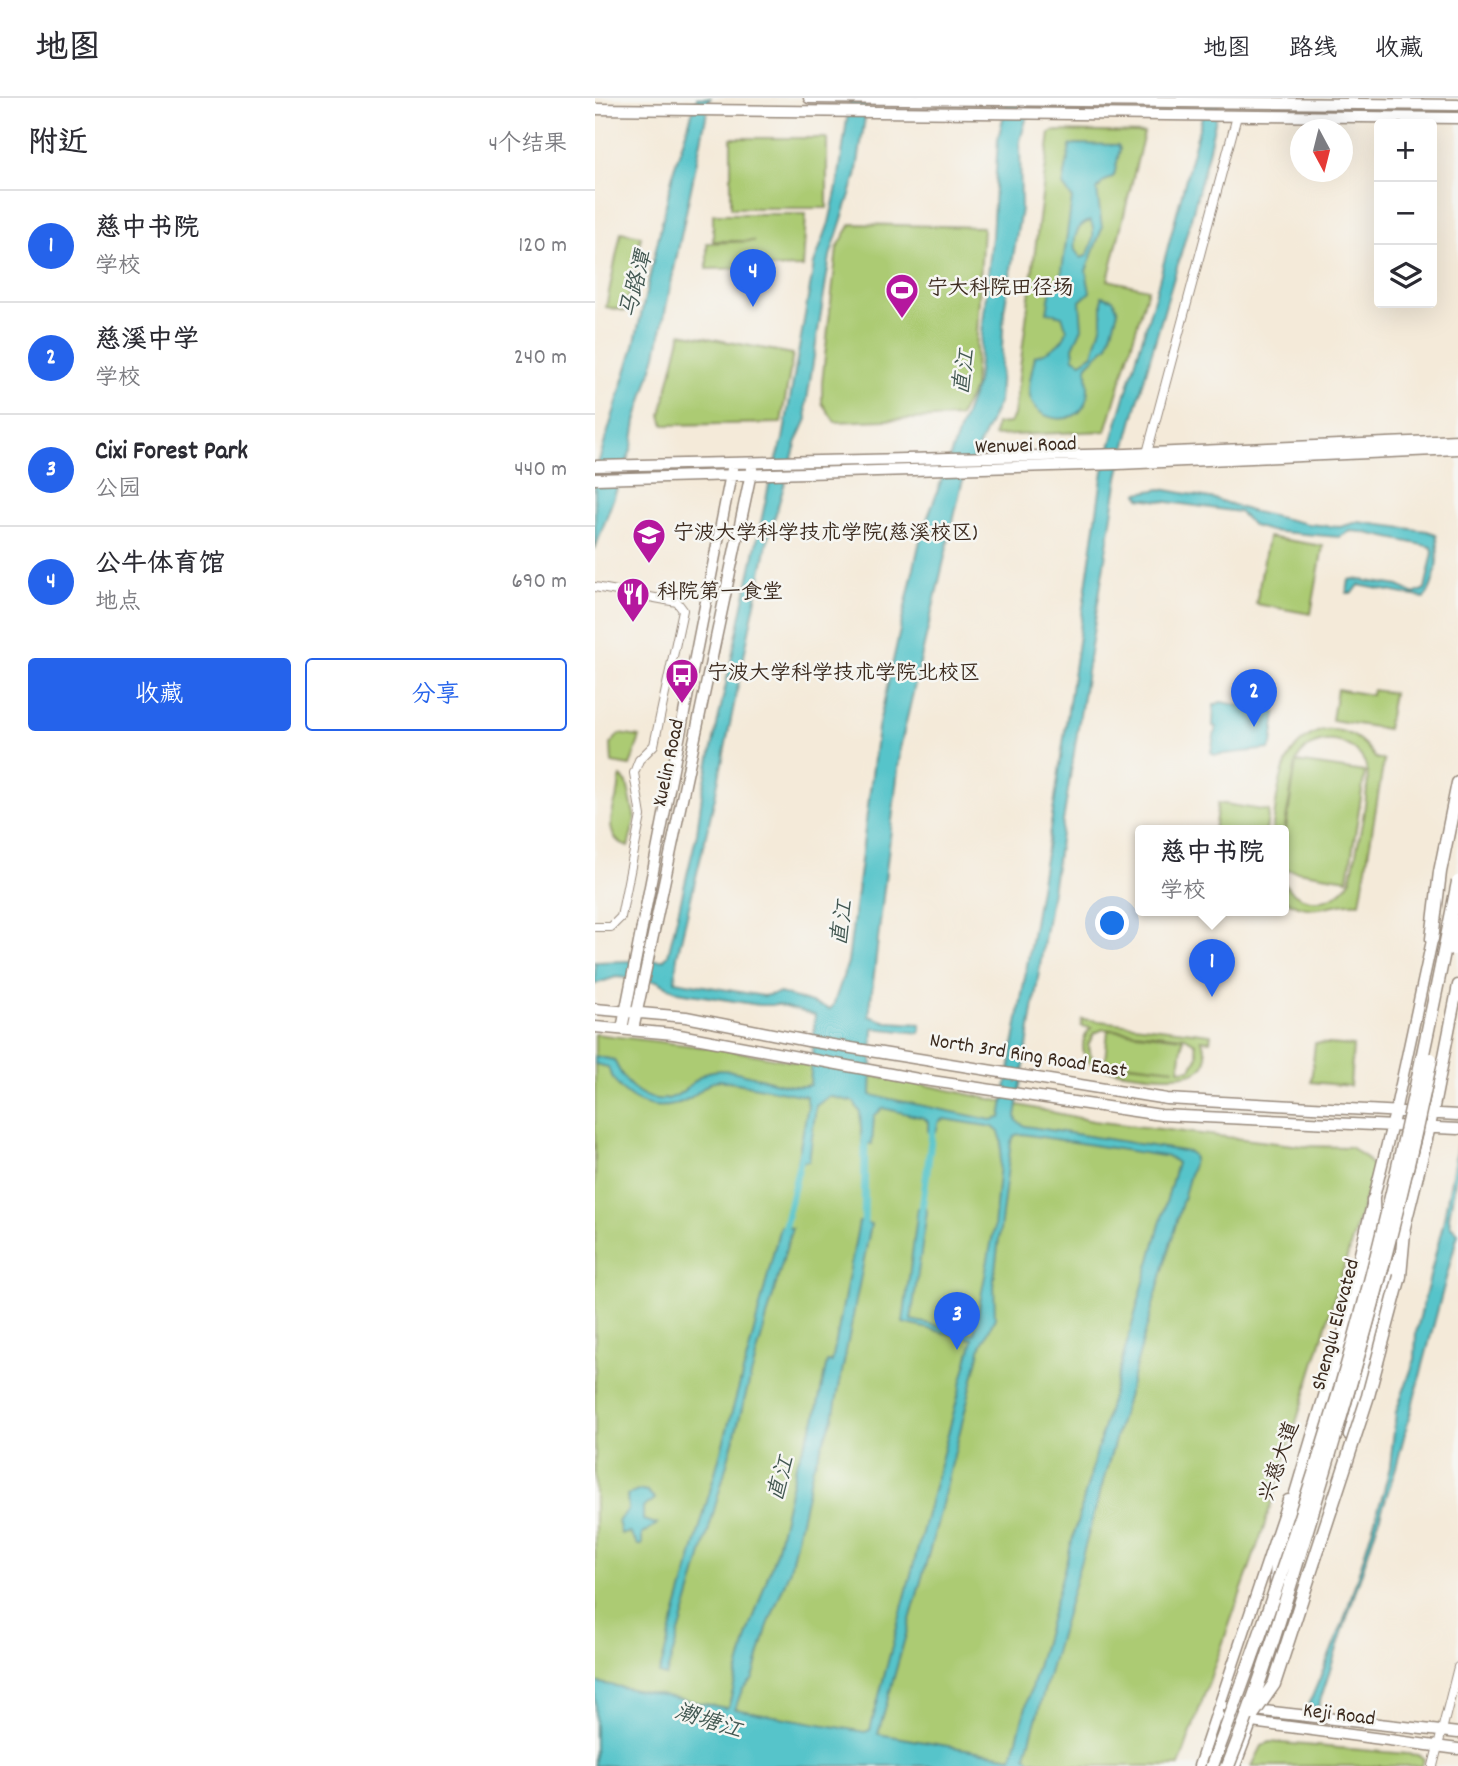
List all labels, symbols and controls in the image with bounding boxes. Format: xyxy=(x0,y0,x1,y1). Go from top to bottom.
text: 地图 xyxy=(35,27,101,74)
text: 地图 xyxy=(1203,33,1251,67)
text: 路线 xyxy=(1289,33,1337,67)
text: 收藏 xyxy=(1375,33,1423,67)
north arrow xyxy=(1290,119,1353,182)
map controls xyxy=(1374,119,1437,308)
button: + xyxy=(1374,119,1437,182)
text: 附近 xyxy=(28,124,88,167)
text: 4个结果 xyxy=(488,129,567,162)
button: − xyxy=(1374,182,1437,245)
text: 慈中书院 xyxy=(95,211,199,248)
text: 1 xyxy=(48,230,54,263)
text: 120 m xyxy=(518,230,567,263)
water label: 马路潭 xyxy=(613,245,663,323)
button: layers xyxy=(1374,245,1437,308)
pin: 4 xyxy=(730,249,776,307)
text: 学校 xyxy=(95,251,141,284)
sports icon: 宁大科院田径场 xyxy=(883,271,921,320)
place label: 宁大科院田径场 xyxy=(927,275,1074,305)
text: 慈溪中学 xyxy=(95,323,199,360)
text: 2 xyxy=(46,342,56,375)
text: 240 m xyxy=(514,342,567,375)
water label: 直江 xyxy=(946,346,986,397)
text: 学校 xyxy=(95,363,141,396)
street label: Wenwei Road xyxy=(975,430,1077,464)
text: Cixi Forest Park xyxy=(95,434,248,471)
text: 3 xyxy=(46,454,56,487)
text: 440 m xyxy=(514,454,567,487)
text: 公园 xyxy=(95,474,141,507)
school or university icon: 宁波大学科学技术学院(慈溪校区) xyxy=(630,516,668,565)
place label: 宁波大学科学技术学院(慈溪校区) xyxy=(673,520,978,550)
text: 公牛体育馆 xyxy=(95,547,225,584)
text: 4 xyxy=(46,566,56,599)
text: 690 m xyxy=(512,566,567,599)
restaurant icon: 科院第一食堂 xyxy=(614,575,652,624)
place label: 科院第一食堂 xyxy=(657,579,783,609)
text: 地点 xyxy=(95,587,141,620)
bus stop icon: 宁波大学科学技术学院北校区 xyxy=(663,656,701,705)
button: 收藏 xyxy=(28,658,291,731)
button: 分享 xyxy=(305,658,567,731)
place label: 宁波大学科学技术学院北校区 xyxy=(707,660,980,690)
pin: 2 xyxy=(1231,669,1277,727)
street label: Xuelin Road xyxy=(646,717,694,809)
popup xyxy=(1135,825,1289,916)
text: 慈中书院 xyxy=(1160,836,1264,873)
text: 学校 xyxy=(1160,876,1206,909)
water label: 直江 xyxy=(824,897,864,948)
your location xyxy=(1095,906,1129,940)
pin: 1 xyxy=(1189,939,1235,997)
street label: North 3rd Ring Road East xyxy=(927,1027,1129,1087)
street label: Shenglu Elevated xyxy=(1305,1256,1369,1394)
pin: 3 xyxy=(934,1292,980,1350)
street label: 兴慈大道 xyxy=(1253,1417,1309,1507)
water label: 直江 xyxy=(761,1451,805,1506)
water label: 潮塘江 xyxy=(670,1697,747,1750)
street label: Keji Road xyxy=(1301,1697,1377,1735)

